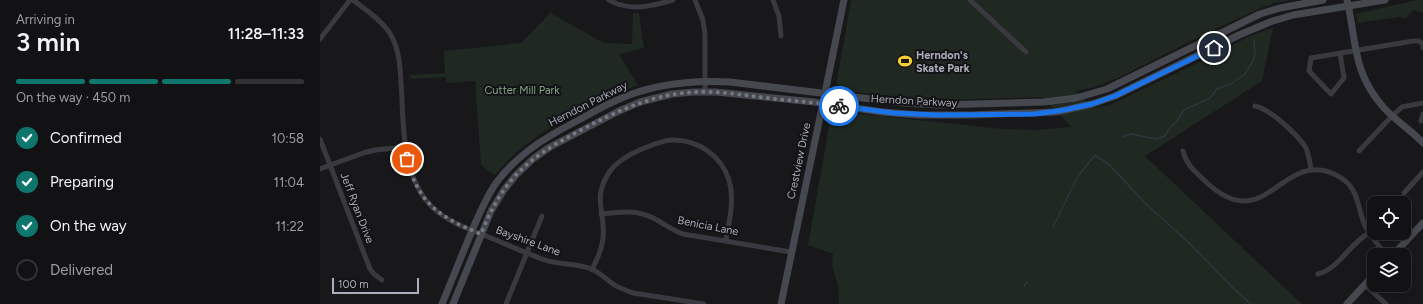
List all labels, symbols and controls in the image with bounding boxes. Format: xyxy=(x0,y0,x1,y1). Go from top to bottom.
text: Arriving in xyxy=(16,12,75,27)
text: 11:28–11:33 xyxy=(228,25,304,43)
text: 3 min xyxy=(16,26,80,58)
pin xyxy=(1197,31,1231,65)
icon: home xyxy=(1203,37,1225,59)
place label: Herndon's Skate Park xyxy=(916,49,970,75)
sports icon: Herndon's Skate Park xyxy=(897,53,913,69)
street label: Herndon Parkway xyxy=(546,78,630,129)
park label: Cutter Mill Park xyxy=(484,84,560,97)
courier xyxy=(819,86,859,126)
text: On the way · 450 m xyxy=(16,90,130,105)
street label: Herndon Parkway xyxy=(870,92,958,110)
icon: bike xyxy=(828,95,850,117)
street label: Crestview Drive xyxy=(785,122,813,200)
icon: check xyxy=(16,127,38,149)
text: Confirmed xyxy=(50,129,122,147)
text: 10:58 xyxy=(272,131,304,146)
pin xyxy=(390,142,424,176)
icon: bag xyxy=(396,148,418,170)
icon: check xyxy=(16,171,38,193)
street label: Jeff Ryan Drive xyxy=(338,171,376,245)
text: Preparing xyxy=(50,173,114,191)
text: 11:04 xyxy=(274,175,304,190)
map controls xyxy=(1367,196,1411,292)
button: locate xyxy=(1367,196,1411,240)
street label: Benicia Lane xyxy=(676,214,740,238)
icon: check xyxy=(16,215,38,237)
text: On the way xyxy=(50,217,127,235)
text: 11:22 xyxy=(275,219,304,234)
street label: Bayshire Lane xyxy=(494,223,562,259)
button: layers xyxy=(1367,248,1411,292)
text: Delivered xyxy=(50,261,113,279)
scale bar xyxy=(332,276,419,295)
text: 100 m xyxy=(338,278,369,291)

